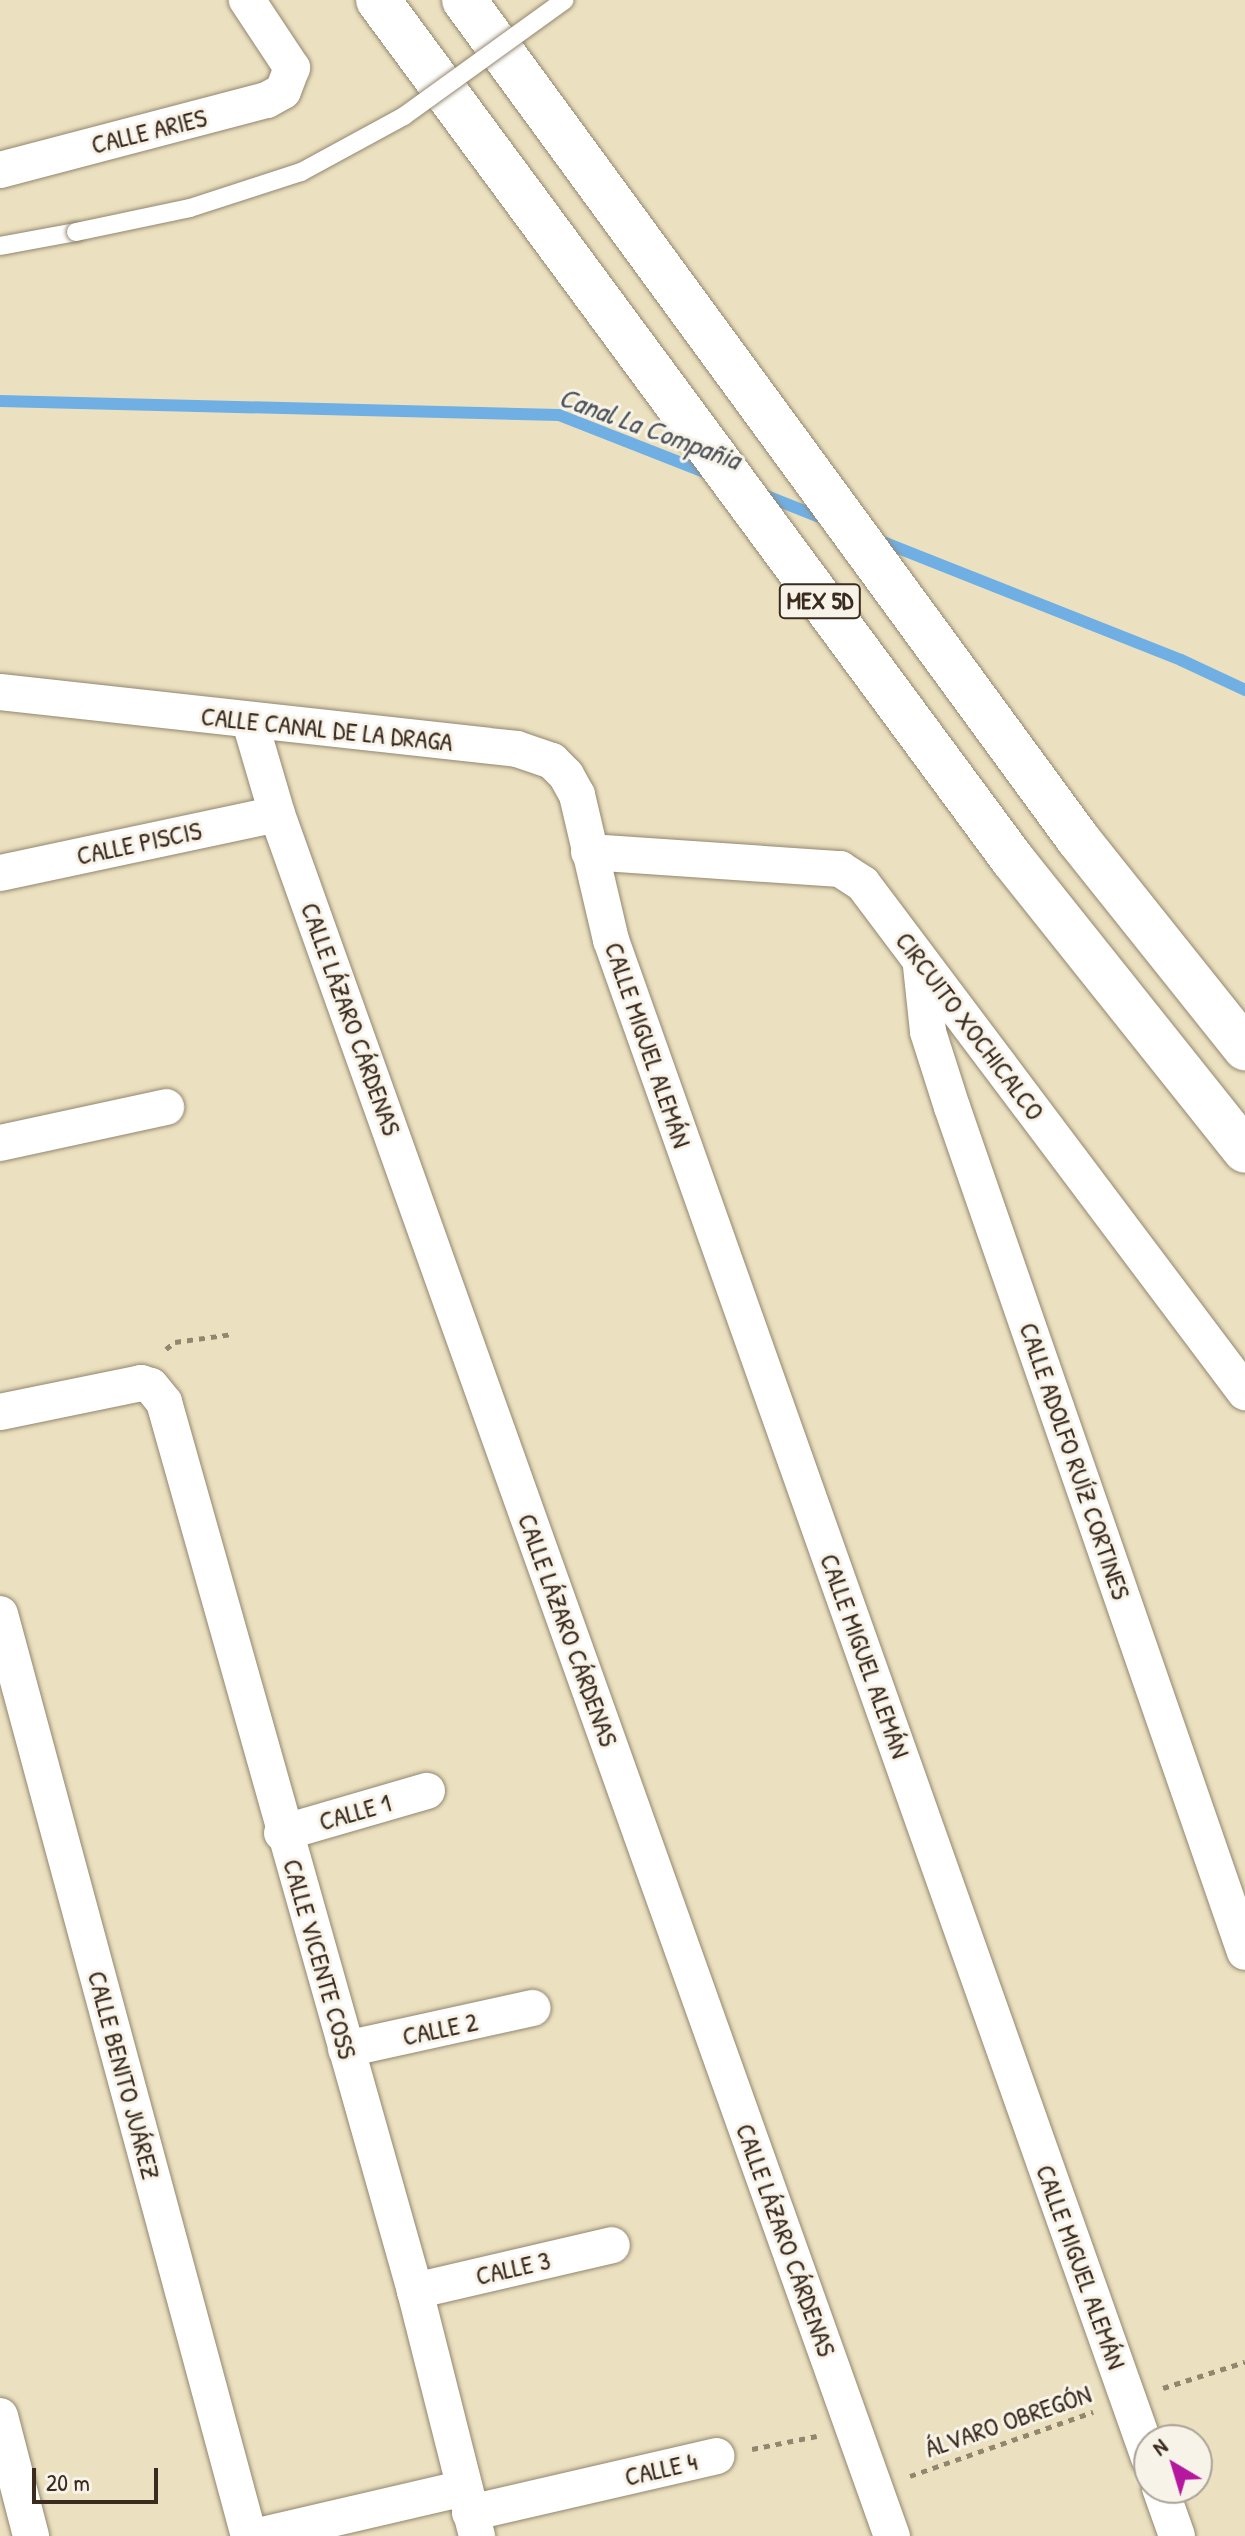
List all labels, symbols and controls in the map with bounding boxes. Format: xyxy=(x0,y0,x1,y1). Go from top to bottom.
street label: CALLE ARIES xyxy=(88,102,210,160)
water label: Canal La Compañia xyxy=(555,380,745,476)
road number: MEX 5D xyxy=(778,581,862,621)
street label: CALLE CANAL DE LA DRAGA xyxy=(200,700,454,758)
street label: CALLE PISCIS xyxy=(74,815,204,871)
street label: CALLE LÁZARO CÁRDENAS xyxy=(294,898,408,1140)
street label: CIRCUITO XOCHICALCO xyxy=(889,926,1051,1126)
street label: CALLE MIGUEL ALEMÁN xyxy=(598,938,698,1152)
street label: CALLE ADOLFO RUÍZ CORTINES xyxy=(1013,1319,1137,1603)
street label: CALLE LÁZARO CÁRDENAS xyxy=(511,1509,625,1751)
street label: CALLE MIGUEL ALEMÁN xyxy=(814,1550,916,1762)
street label: CALLE 1 xyxy=(316,1787,394,1837)
street label: CALLE VICENTE COSS xyxy=(277,1856,363,2062)
street label: CALLE BENITO JUÁREZ xyxy=(81,1968,167,2182)
street label: CALLE 2 xyxy=(400,2006,480,2052)
street label: CALLE LÁZARO CÁRDENAS xyxy=(729,2119,843,2361)
street label: CALLE MIGUEL ALEMÁN xyxy=(1030,2161,1132,2373)
street label: CALLE 3 xyxy=(473,2244,553,2292)
street label: ÁLVARO OBREGÓN xyxy=(921,2378,1095,2464)
north arrow xyxy=(1133,2424,1213,2504)
text: N xyxy=(1146,2431,1173,2462)
street label: CALLE 4 xyxy=(622,2446,700,2492)
scale bar xyxy=(36,2452,162,2502)
text: 20 m xyxy=(46,2466,90,2498)

